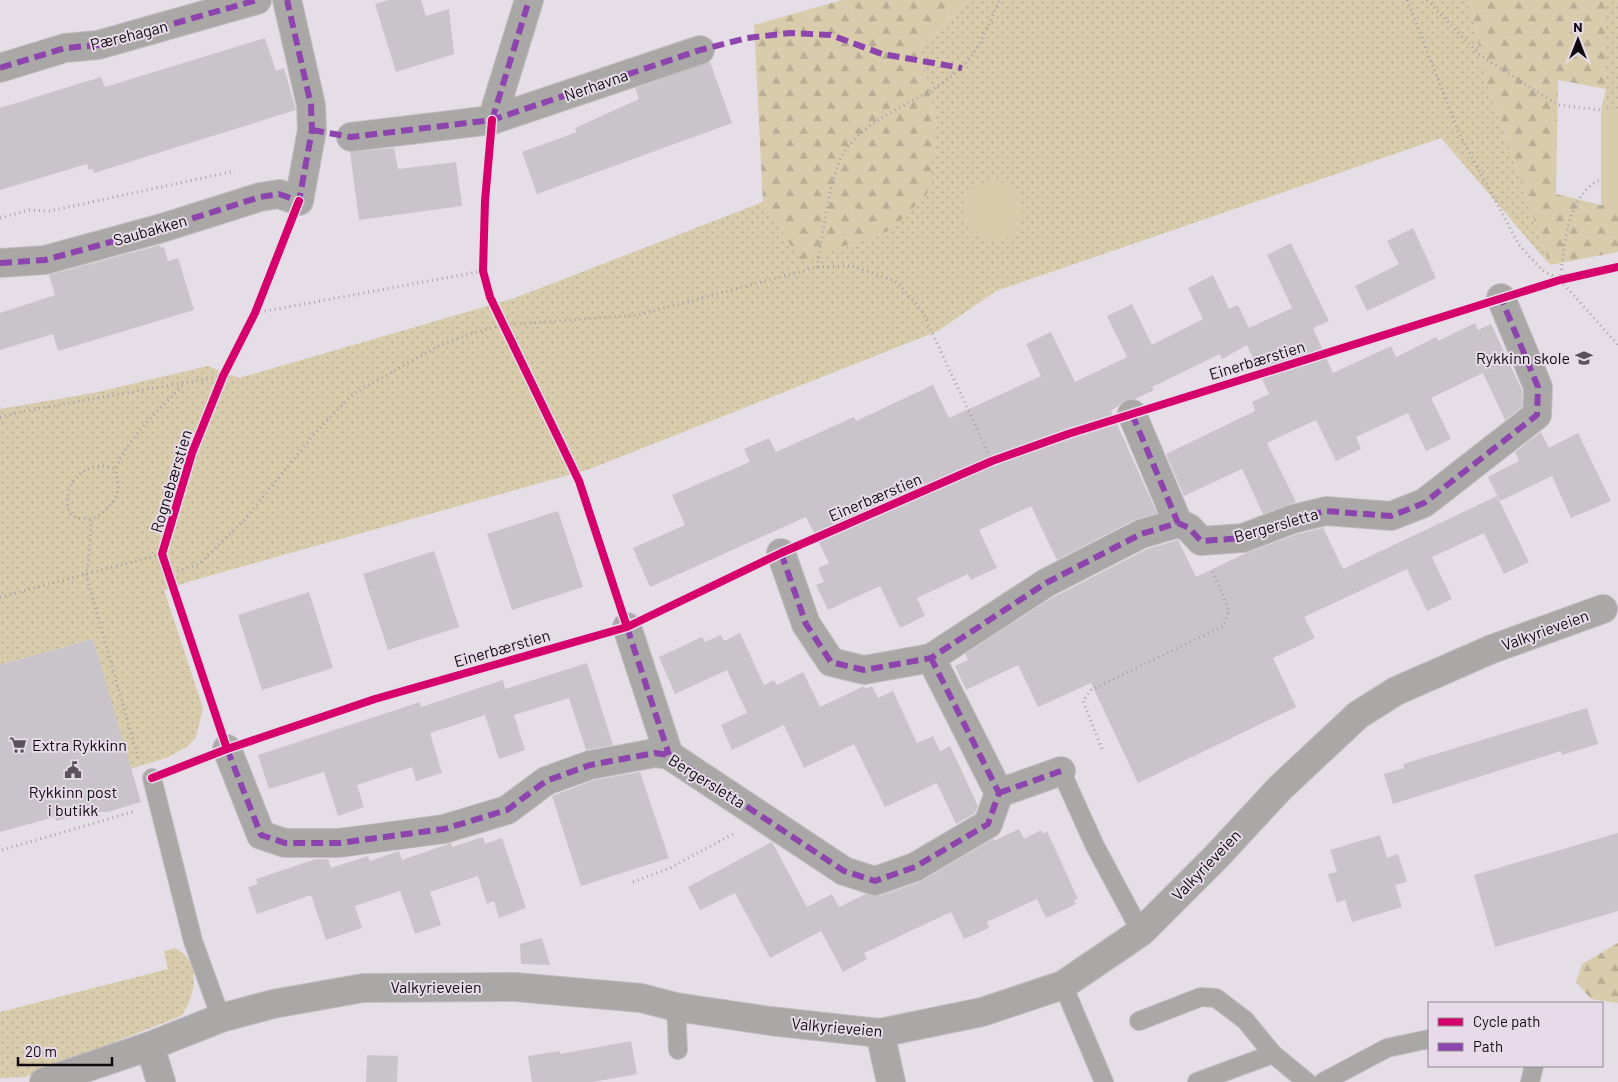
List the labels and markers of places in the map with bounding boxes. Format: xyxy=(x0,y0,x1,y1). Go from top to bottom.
place label: Rykkinn skole xyxy=(1476,348,1570,367)
school or university icon: Rykkinn skole xyxy=(1574,348,1594,368)
supermarket icon: Extra Rykkinn xyxy=(8,735,28,755)
place label: Extra Rykkinn xyxy=(32,735,127,754)
public building icon: Rykkinn post i butikk xyxy=(63,760,83,780)
place label: Rykkinn post i butikk xyxy=(29,782,117,819)

